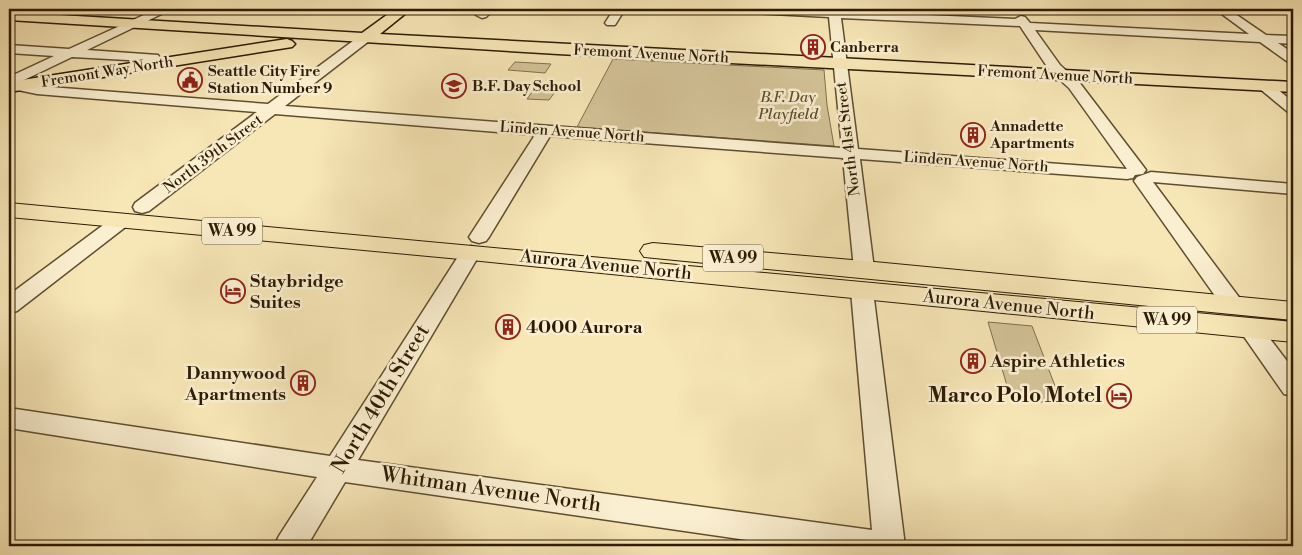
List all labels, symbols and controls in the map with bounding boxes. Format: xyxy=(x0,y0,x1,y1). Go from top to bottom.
building icon: Canberra xyxy=(800,34,826,60)
place label: Canberra xyxy=(830,38,900,57)
street label: Fremont Avenue North xyxy=(573,40,729,68)
street label: Fremont Way North xyxy=(39,52,175,92)
street label: Fremont Avenue North xyxy=(977,61,1133,89)
place label: Seattle City Fire Station Number 9 xyxy=(208,62,333,98)
public building icon: Seattle City Fire Station Number 9 xyxy=(177,67,203,93)
school or university icon: B.F. Day School xyxy=(441,73,467,99)
place label: B.F. Day School xyxy=(472,77,581,96)
street label: North 41st Street xyxy=(831,80,864,197)
park label: B.F. Day Playfield xyxy=(757,88,818,124)
street label: North 39th Street xyxy=(160,110,267,198)
street label: Linden Avenue North xyxy=(499,117,645,147)
place label: Annadette Apartments xyxy=(989,117,1074,153)
building icon: Annadette Apartments xyxy=(960,122,986,148)
street label: Linden Avenue North xyxy=(903,147,1049,177)
road number: WA 99 xyxy=(202,218,262,245)
street label: Aurora Avenue North xyxy=(518,244,693,285)
road number: WA 99 xyxy=(703,244,763,272)
place label: Staybridge Suites xyxy=(250,270,344,314)
hotel icon: Staybridge Suites xyxy=(220,278,246,304)
street label: Aurora Avenue North xyxy=(921,284,1096,325)
road number: WA 99 xyxy=(1137,306,1197,334)
building icon: 4000 Aurora xyxy=(495,314,521,340)
place label: 4000 Aurora xyxy=(526,316,643,339)
street label: North 40th Street xyxy=(326,319,436,478)
building icon: Aspire Athletics xyxy=(960,348,986,374)
place label: Aspire Athletics xyxy=(989,350,1125,373)
place label: Dannywood Apartments xyxy=(184,362,286,406)
building icon: Dannywood Apartments xyxy=(290,370,316,396)
place label: Marco Polo Motel xyxy=(928,383,1102,409)
hotel icon: Marco Polo Motel xyxy=(1106,383,1132,409)
street label: Whitman Avenue North xyxy=(378,462,603,518)

